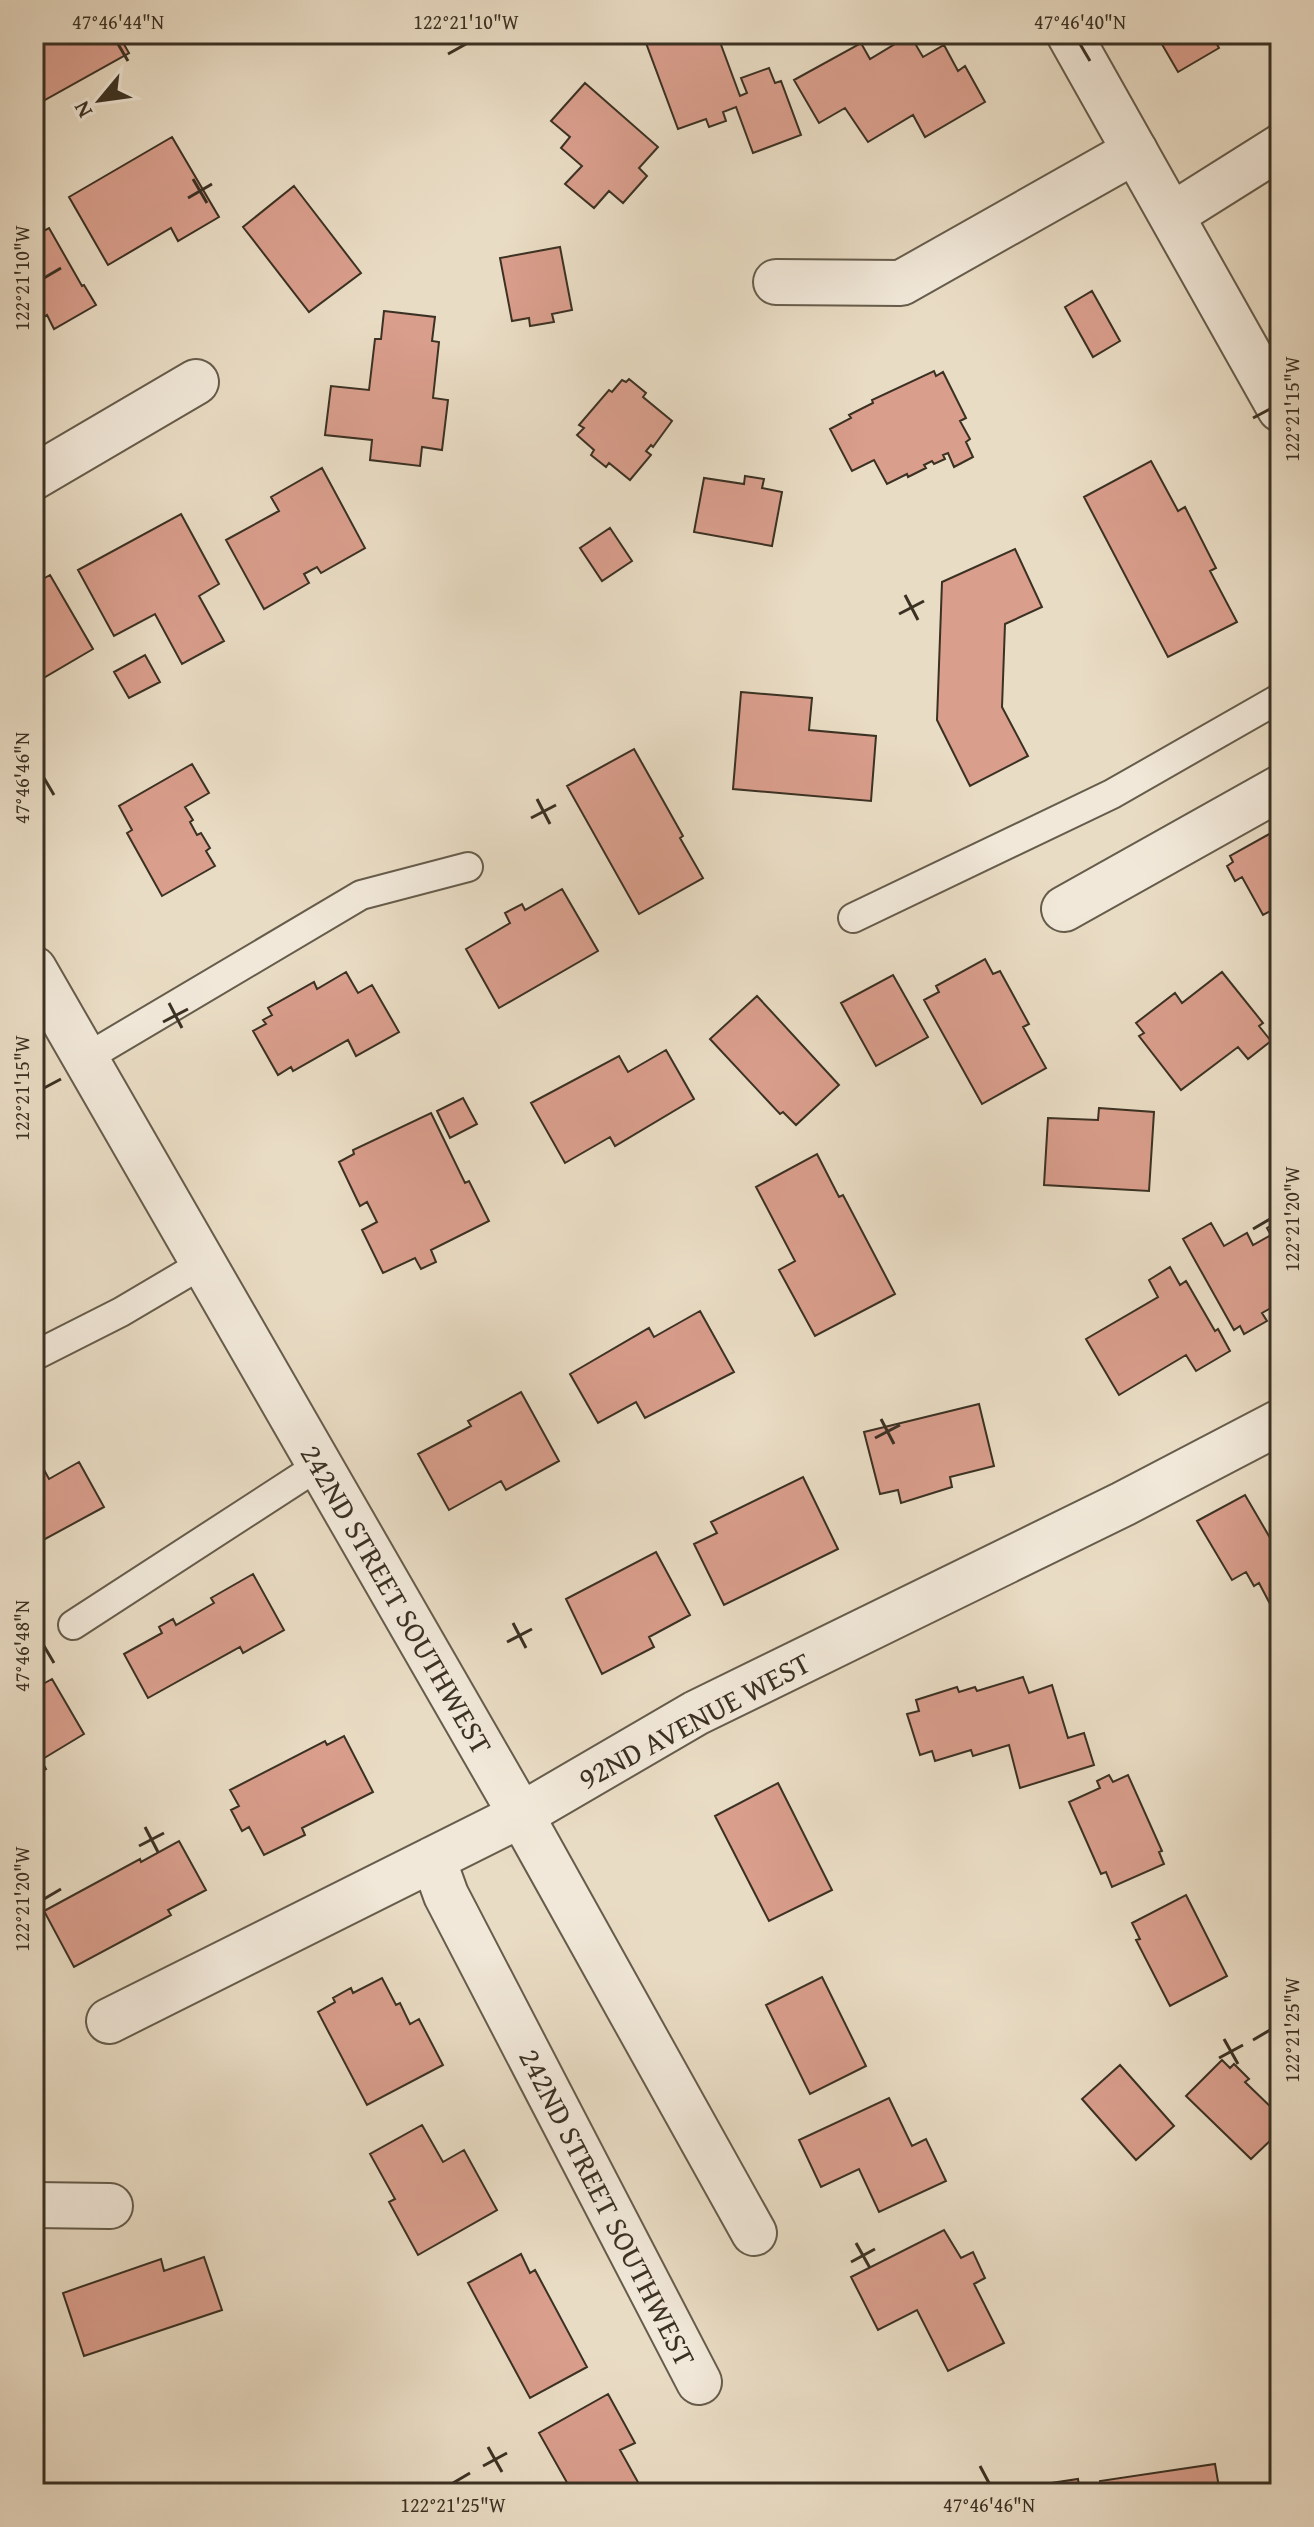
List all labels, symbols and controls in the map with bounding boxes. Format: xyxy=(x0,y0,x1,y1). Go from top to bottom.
text: 47°46'44"N xyxy=(72,7,164,36)
text: 122°21'10"W xyxy=(413,7,519,36)
text: 47°46'40"N xyxy=(1034,7,1126,36)
north arrow xyxy=(60,60,140,140)
text: N xyxy=(65,95,100,124)
text: 122°21'10"W xyxy=(7,225,36,331)
text: 122°21'15"W xyxy=(1277,356,1306,462)
text: 47°46'46"N xyxy=(7,732,36,824)
text: 122°21'15"W xyxy=(7,1035,36,1141)
text: 122°21'20"W xyxy=(1277,1166,1306,1272)
street label: 242ND STREET SOUTHWEST xyxy=(290,1436,504,1762)
text: 47°46'48"N xyxy=(7,1600,36,1692)
street label: 92ND AVENUE WEST xyxy=(570,1640,818,1800)
text: 122°21'20"W xyxy=(7,1846,36,1952)
text: 122°21'25"W xyxy=(1277,1977,1306,2083)
street label: 242ND STREET SOUTHWEST xyxy=(509,2040,708,2374)
text: 122°21'25"W xyxy=(400,2490,506,2519)
text: 47°46'46"N xyxy=(943,2490,1035,2519)

